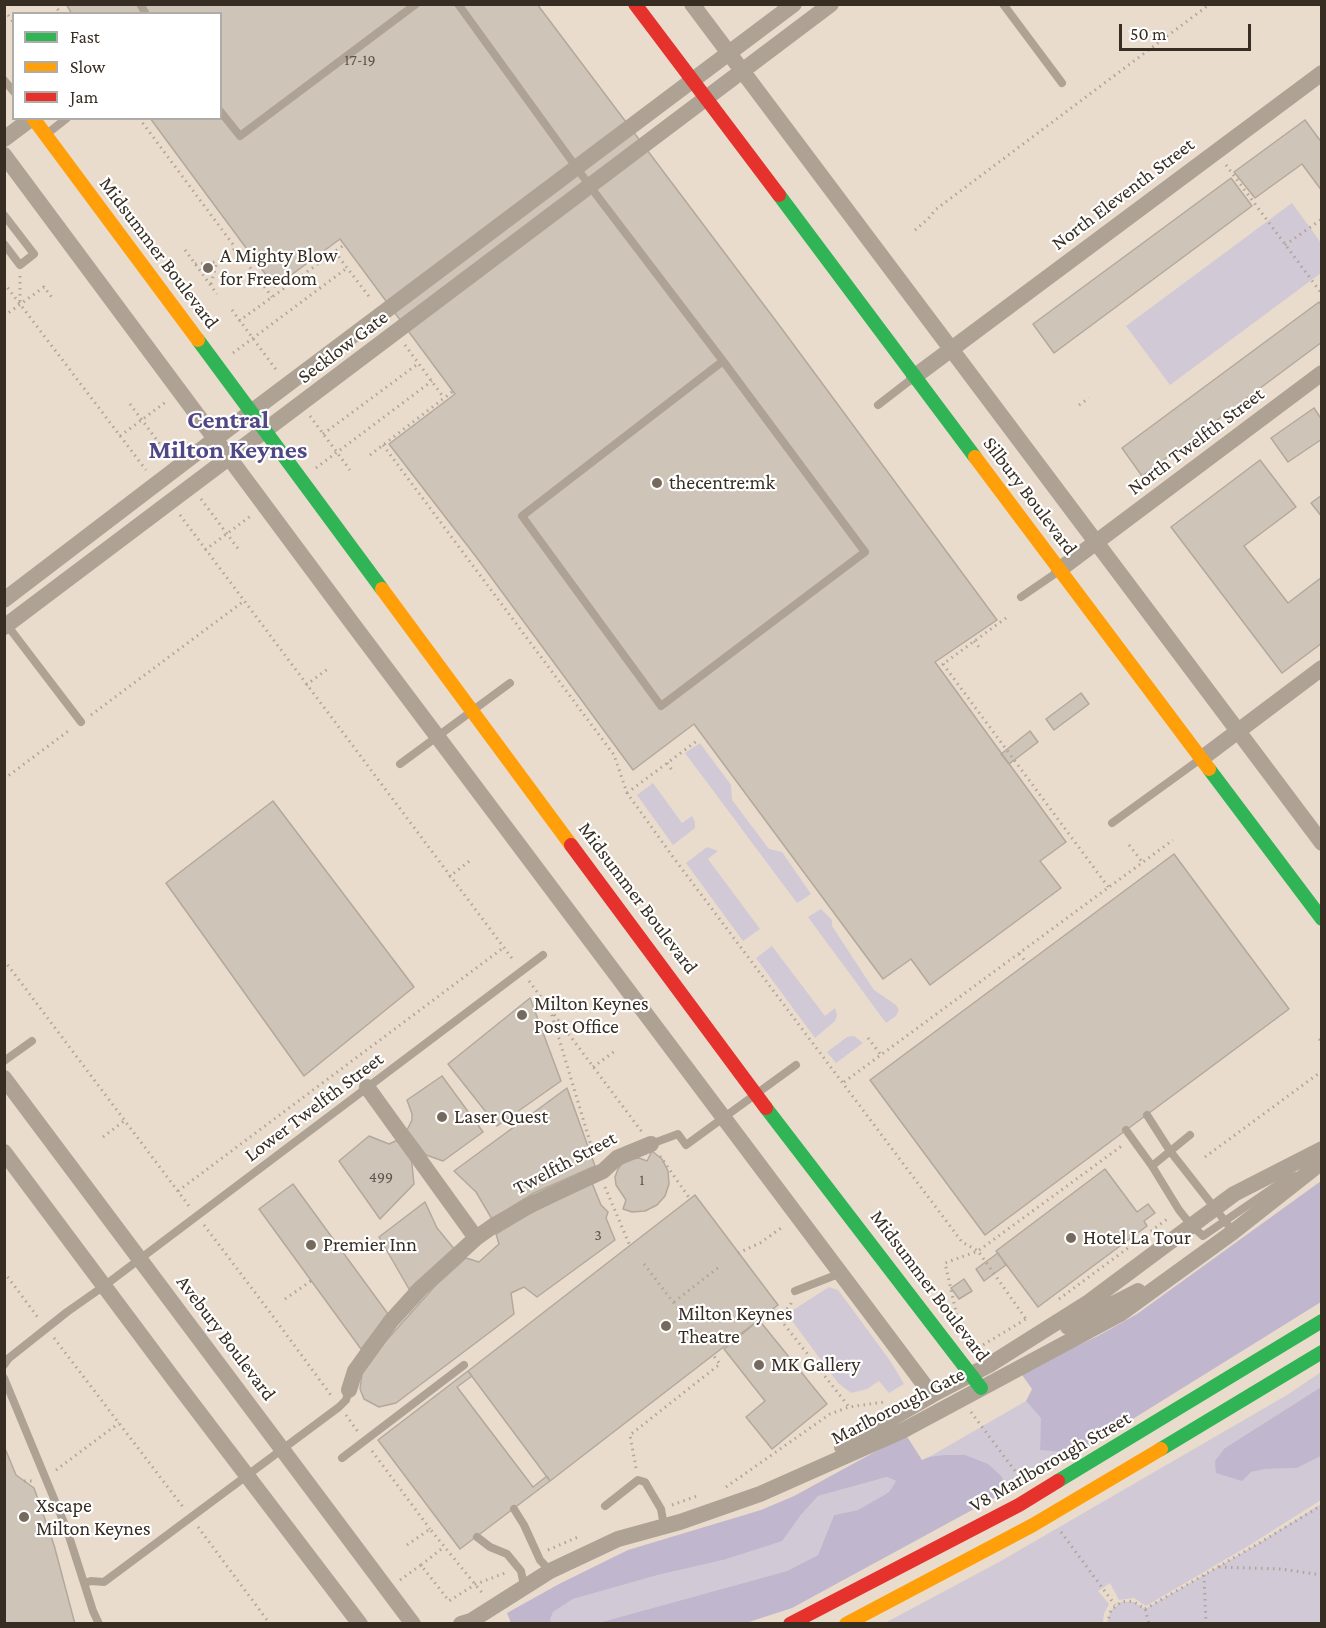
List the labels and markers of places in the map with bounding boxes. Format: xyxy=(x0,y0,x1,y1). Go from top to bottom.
place label: A Mighty Blow for Freedom xyxy=(220,244,338,291)
marker: A Mighty Blow for Freedom xyxy=(201,261,215,275)
place label: thecentre:mk xyxy=(669,471,775,495)
marker: thecentre:mk xyxy=(650,476,664,490)
place label: Milton Keynes Post Office xyxy=(534,992,649,1039)
marker: Milton Keynes Post Office xyxy=(515,1008,529,1022)
place label: Laser Quest xyxy=(454,1105,548,1129)
marker: Laser Quest xyxy=(435,1110,449,1124)
place label: Hotel La Tour xyxy=(1083,1226,1191,1250)
marker: Hotel La Tour xyxy=(1064,1231,1078,1245)
place label: Premier Inn xyxy=(323,1233,417,1257)
marker: Premier Inn xyxy=(304,1238,318,1252)
place label: Milton Keynes Theatre xyxy=(678,1302,793,1349)
marker: Milton Keynes Theatre xyxy=(659,1319,673,1333)
place label: MK Gallery xyxy=(771,1353,860,1377)
marker: MK Gallery xyxy=(752,1358,766,1372)
place label: Xscape Milton Keynes xyxy=(36,1494,151,1541)
marker: Xscape Milton Keynes xyxy=(17,1510,31,1524)

